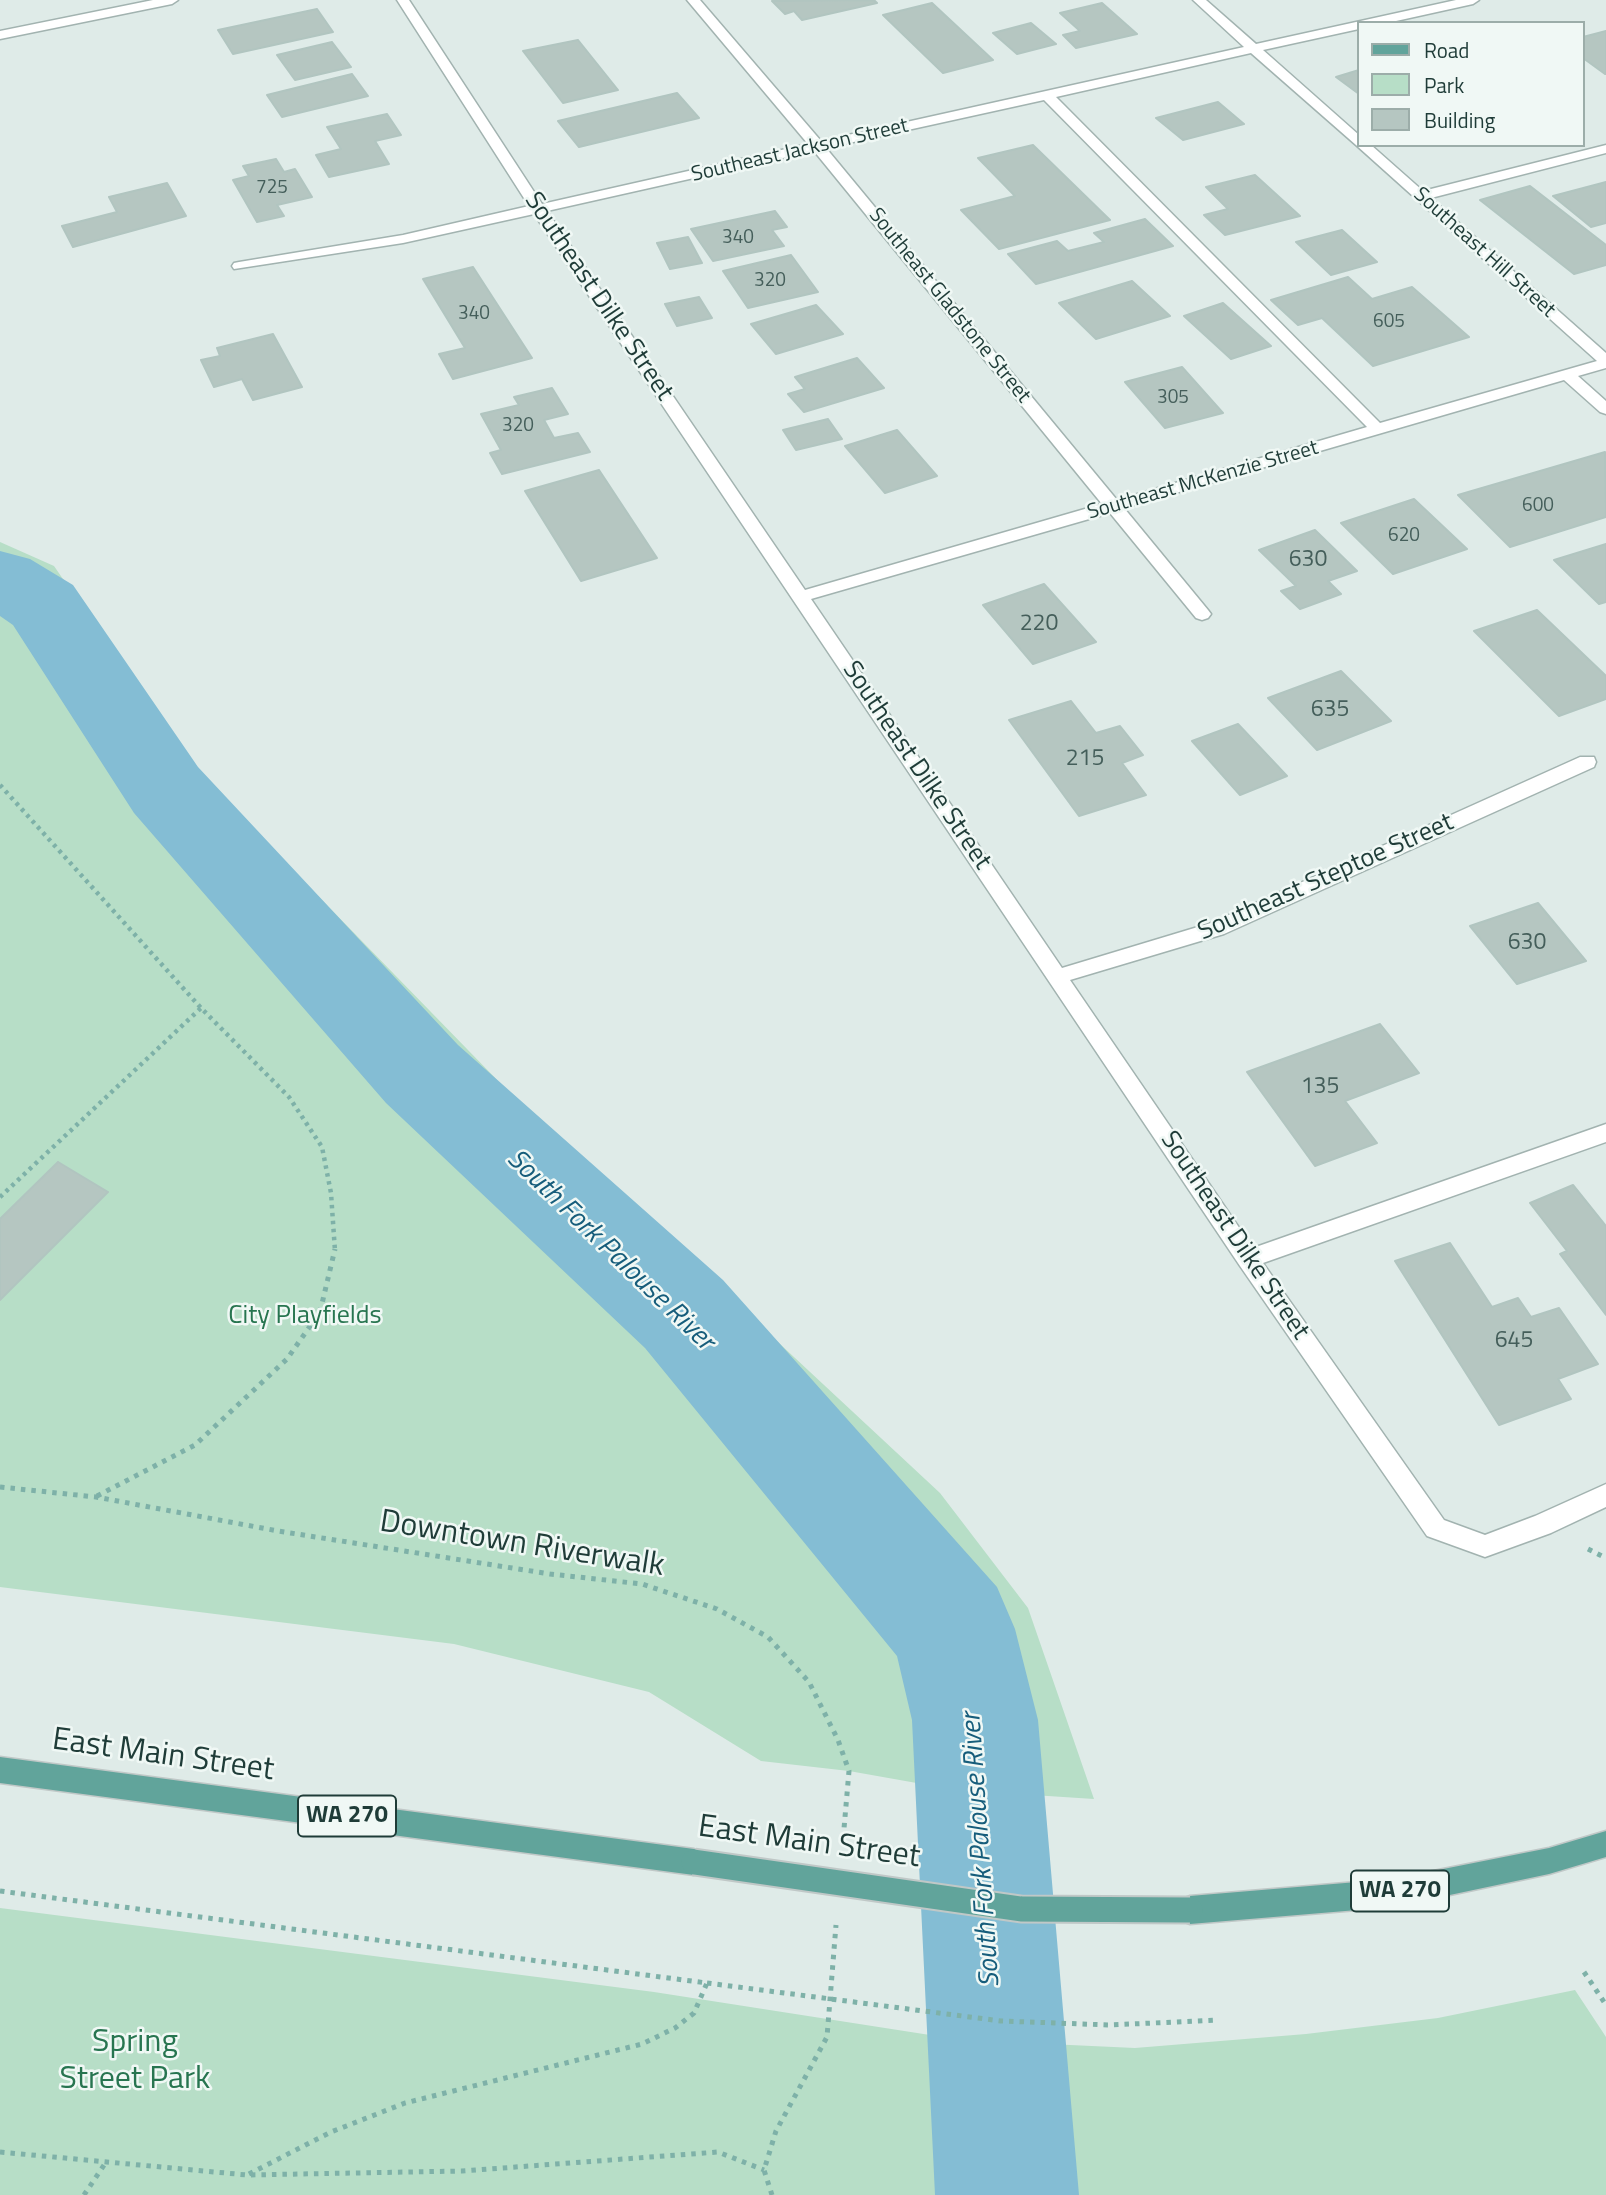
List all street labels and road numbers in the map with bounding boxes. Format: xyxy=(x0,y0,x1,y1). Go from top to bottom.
street label: Southeast Jackson Street xyxy=(689,114,911,188)
street label: Southeast Hill Street xyxy=(1408,183,1560,323)
street label: Southeast Dilke Street xyxy=(517,187,679,407)
street label: Southeast Gladstone Street xyxy=(863,203,1035,409)
street label: Southeast McKenzie Street xyxy=(1085,436,1321,526)
street label: Southeast Dilke Street xyxy=(835,656,997,876)
street label: Southeast Steptoe Street xyxy=(1193,808,1459,948)
street label: Southeast Dilke Street xyxy=(1153,1126,1315,1346)
street label: Downtown Riverwalk xyxy=(377,1504,667,1586)
street label: East Main Street xyxy=(50,1721,276,1791)
road number: WA 270 xyxy=(298,1796,396,1837)
street label: East Main Street xyxy=(696,1808,922,1878)
road number: WA 270 xyxy=(1351,1870,1449,1912)

